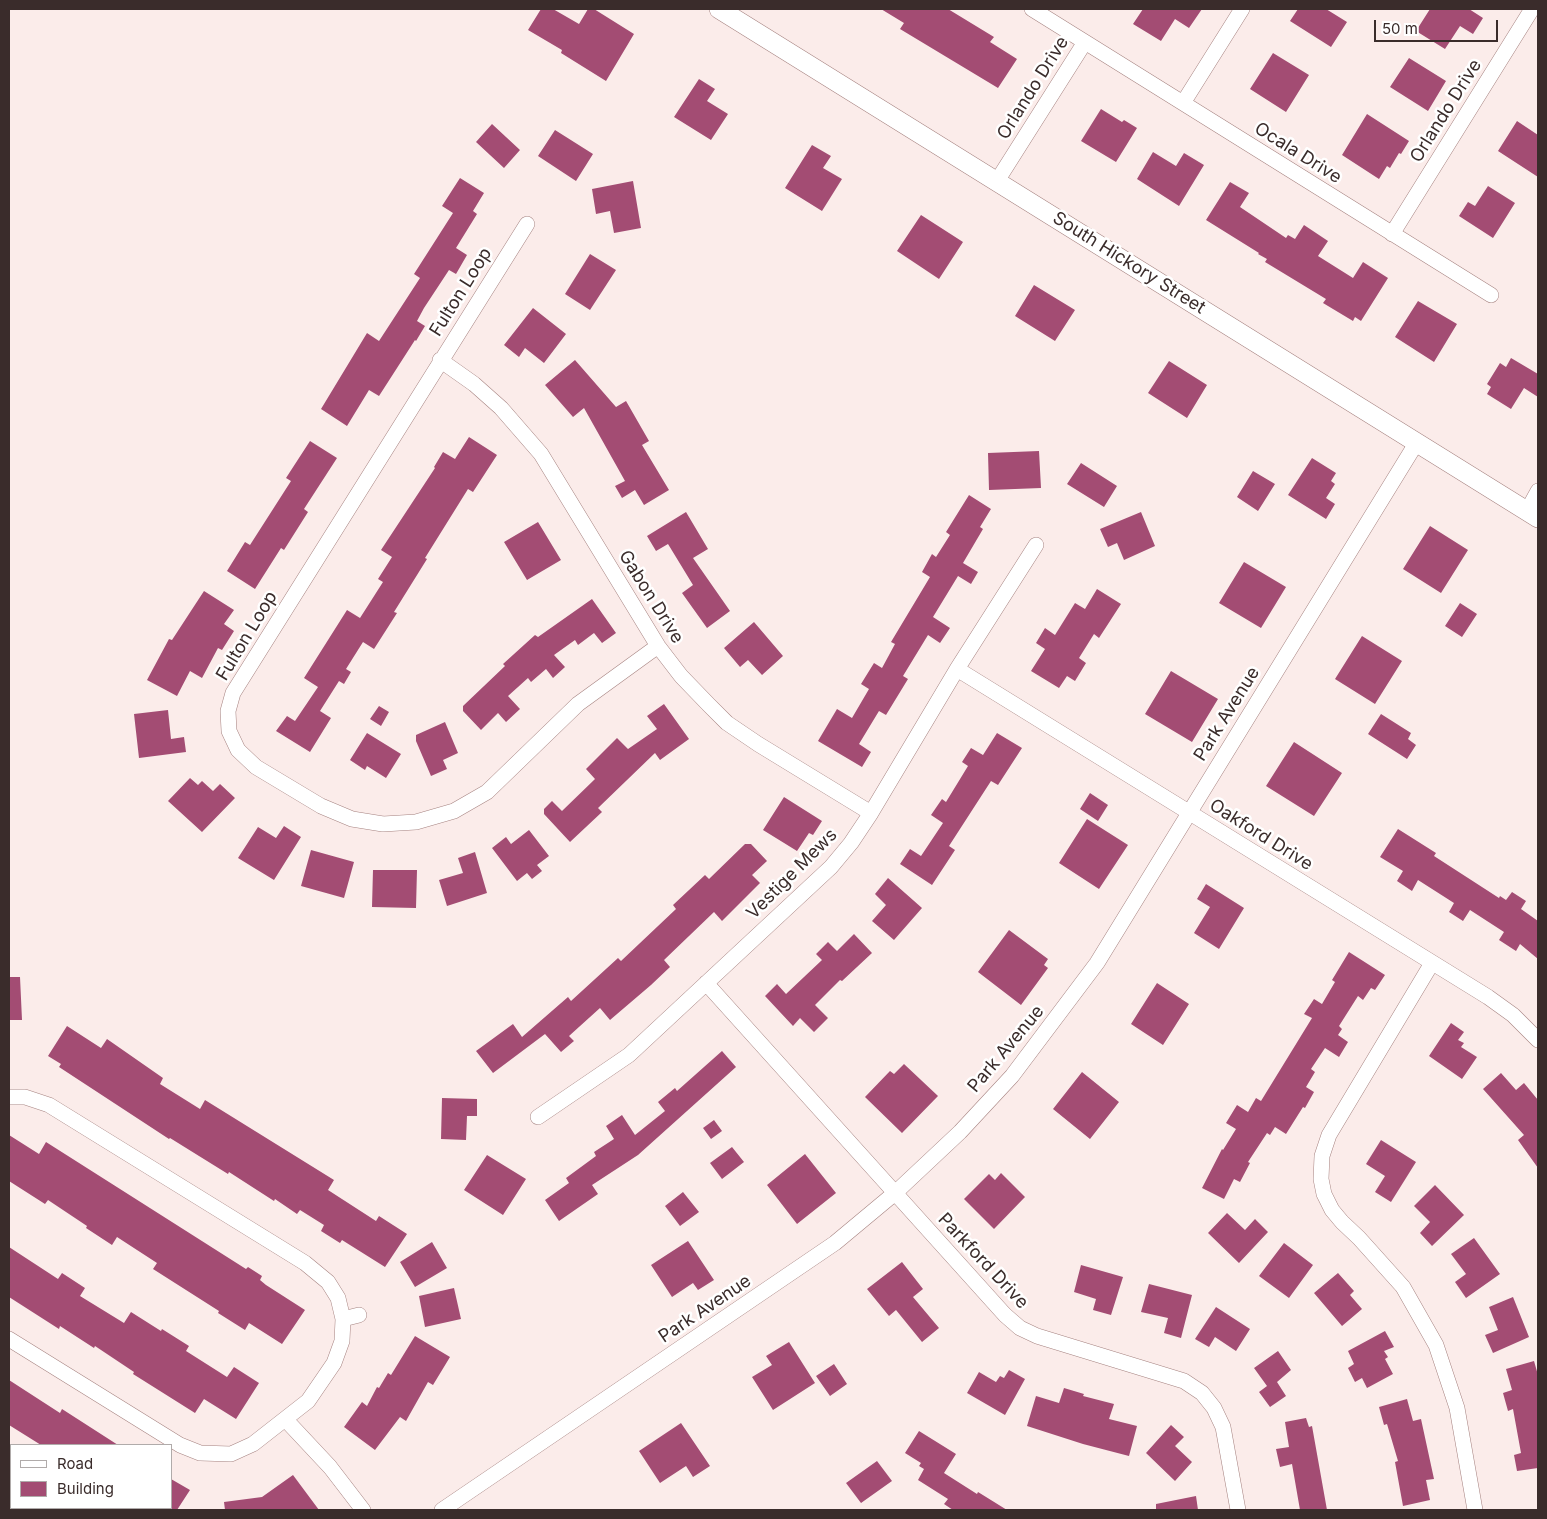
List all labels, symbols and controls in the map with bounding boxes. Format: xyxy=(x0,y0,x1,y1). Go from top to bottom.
scale bar xyxy=(1377,10,1501,42)
text: 50 m xyxy=(1382,19,1418,38)
street label: Orlando Drive xyxy=(993,32,1073,144)
street label: Orlando Drive xyxy=(1406,55,1486,167)
street label: Ocala Drive xyxy=(1250,118,1346,188)
street label: South Hickory Street xyxy=(1049,207,1209,319)
street label: Fulton Loop xyxy=(425,244,497,340)
street label: Gabon Drive xyxy=(614,546,688,648)
street label: Fulton Loop xyxy=(212,587,282,685)
street label: Park Avenue xyxy=(1190,663,1264,765)
street label: Oakford Drive xyxy=(1205,795,1317,875)
street label: Vestige Mews xyxy=(742,824,842,924)
street label: Park Avenue xyxy=(963,1001,1049,1097)
street label: Parkford Drive xyxy=(933,1209,1033,1313)
street label: Park Avenue xyxy=(655,1270,755,1348)
legend xyxy=(10,1444,172,1509)
text: Road xyxy=(57,1454,93,1473)
text: Building xyxy=(57,1479,114,1498)

